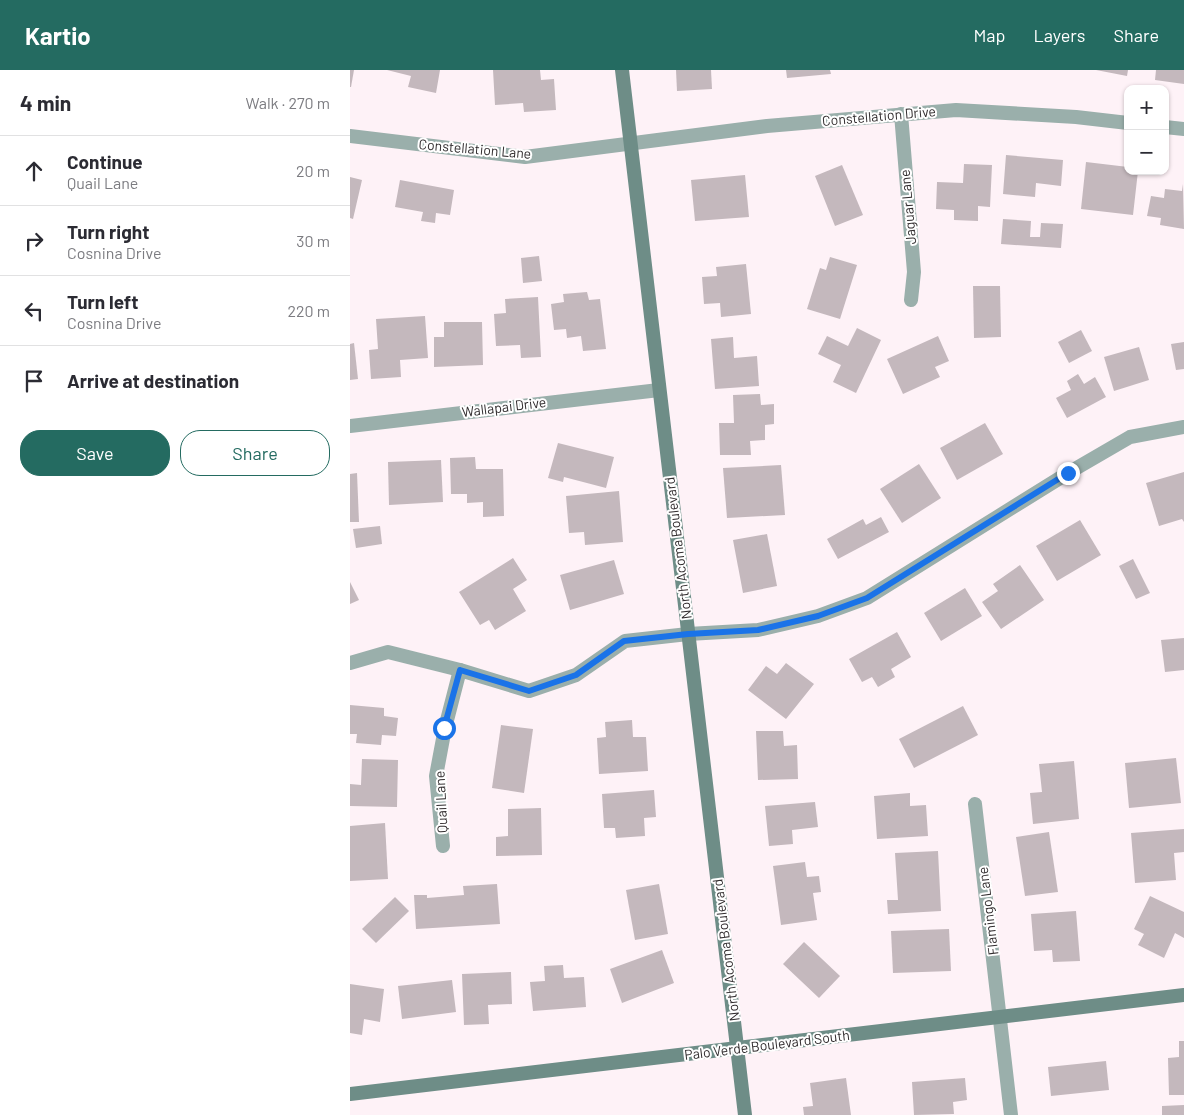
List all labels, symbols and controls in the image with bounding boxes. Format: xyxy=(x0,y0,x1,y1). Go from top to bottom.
text: Kartio xyxy=(25,21,91,50)
text: Map xyxy=(973,24,1005,46)
text: Layers xyxy=(1033,24,1086,46)
text: Share xyxy=(1114,24,1159,46)
map controls xyxy=(1124,85,1169,175)
button: + xyxy=(1124,85,1169,130)
text: 4 min xyxy=(20,90,71,115)
text: Walk · 270 m xyxy=(245,93,330,112)
street label: Constellation Drive xyxy=(821,102,937,129)
button: − xyxy=(1124,130,1169,175)
street label: Constellation Lane xyxy=(418,135,532,162)
text: Continue xyxy=(67,150,143,173)
icon: ahead xyxy=(20,157,48,185)
text: 20 m xyxy=(296,161,330,180)
street label: Jaguar Lane xyxy=(896,169,919,245)
text: Quail Lane xyxy=(67,173,138,192)
text: Turn right xyxy=(67,220,149,243)
icon: right xyxy=(20,227,48,255)
text: 30 m xyxy=(296,231,330,250)
text: Cosnina Drive xyxy=(67,243,161,262)
text: Turn left xyxy=(67,290,138,313)
icon: left xyxy=(20,297,48,325)
text: 220 m xyxy=(287,301,330,320)
text: Cosnina Drive xyxy=(67,313,161,332)
icon: arrive xyxy=(20,367,48,395)
text: Arrive at destination xyxy=(67,369,239,392)
street label: Wallapai Drive xyxy=(461,393,547,420)
button: Save xyxy=(20,430,170,476)
button: Share xyxy=(180,430,330,476)
route end xyxy=(1057,462,1080,485)
street label: North Acoma Boulevard xyxy=(660,476,695,620)
route start xyxy=(433,717,456,740)
street label: Quail Lane xyxy=(430,770,451,834)
street label: Flamingo Lane xyxy=(974,866,1001,956)
street label: North Acoma Boulevard xyxy=(708,878,743,1022)
street label: Palo Verde Boulevard South xyxy=(683,1026,851,1063)

